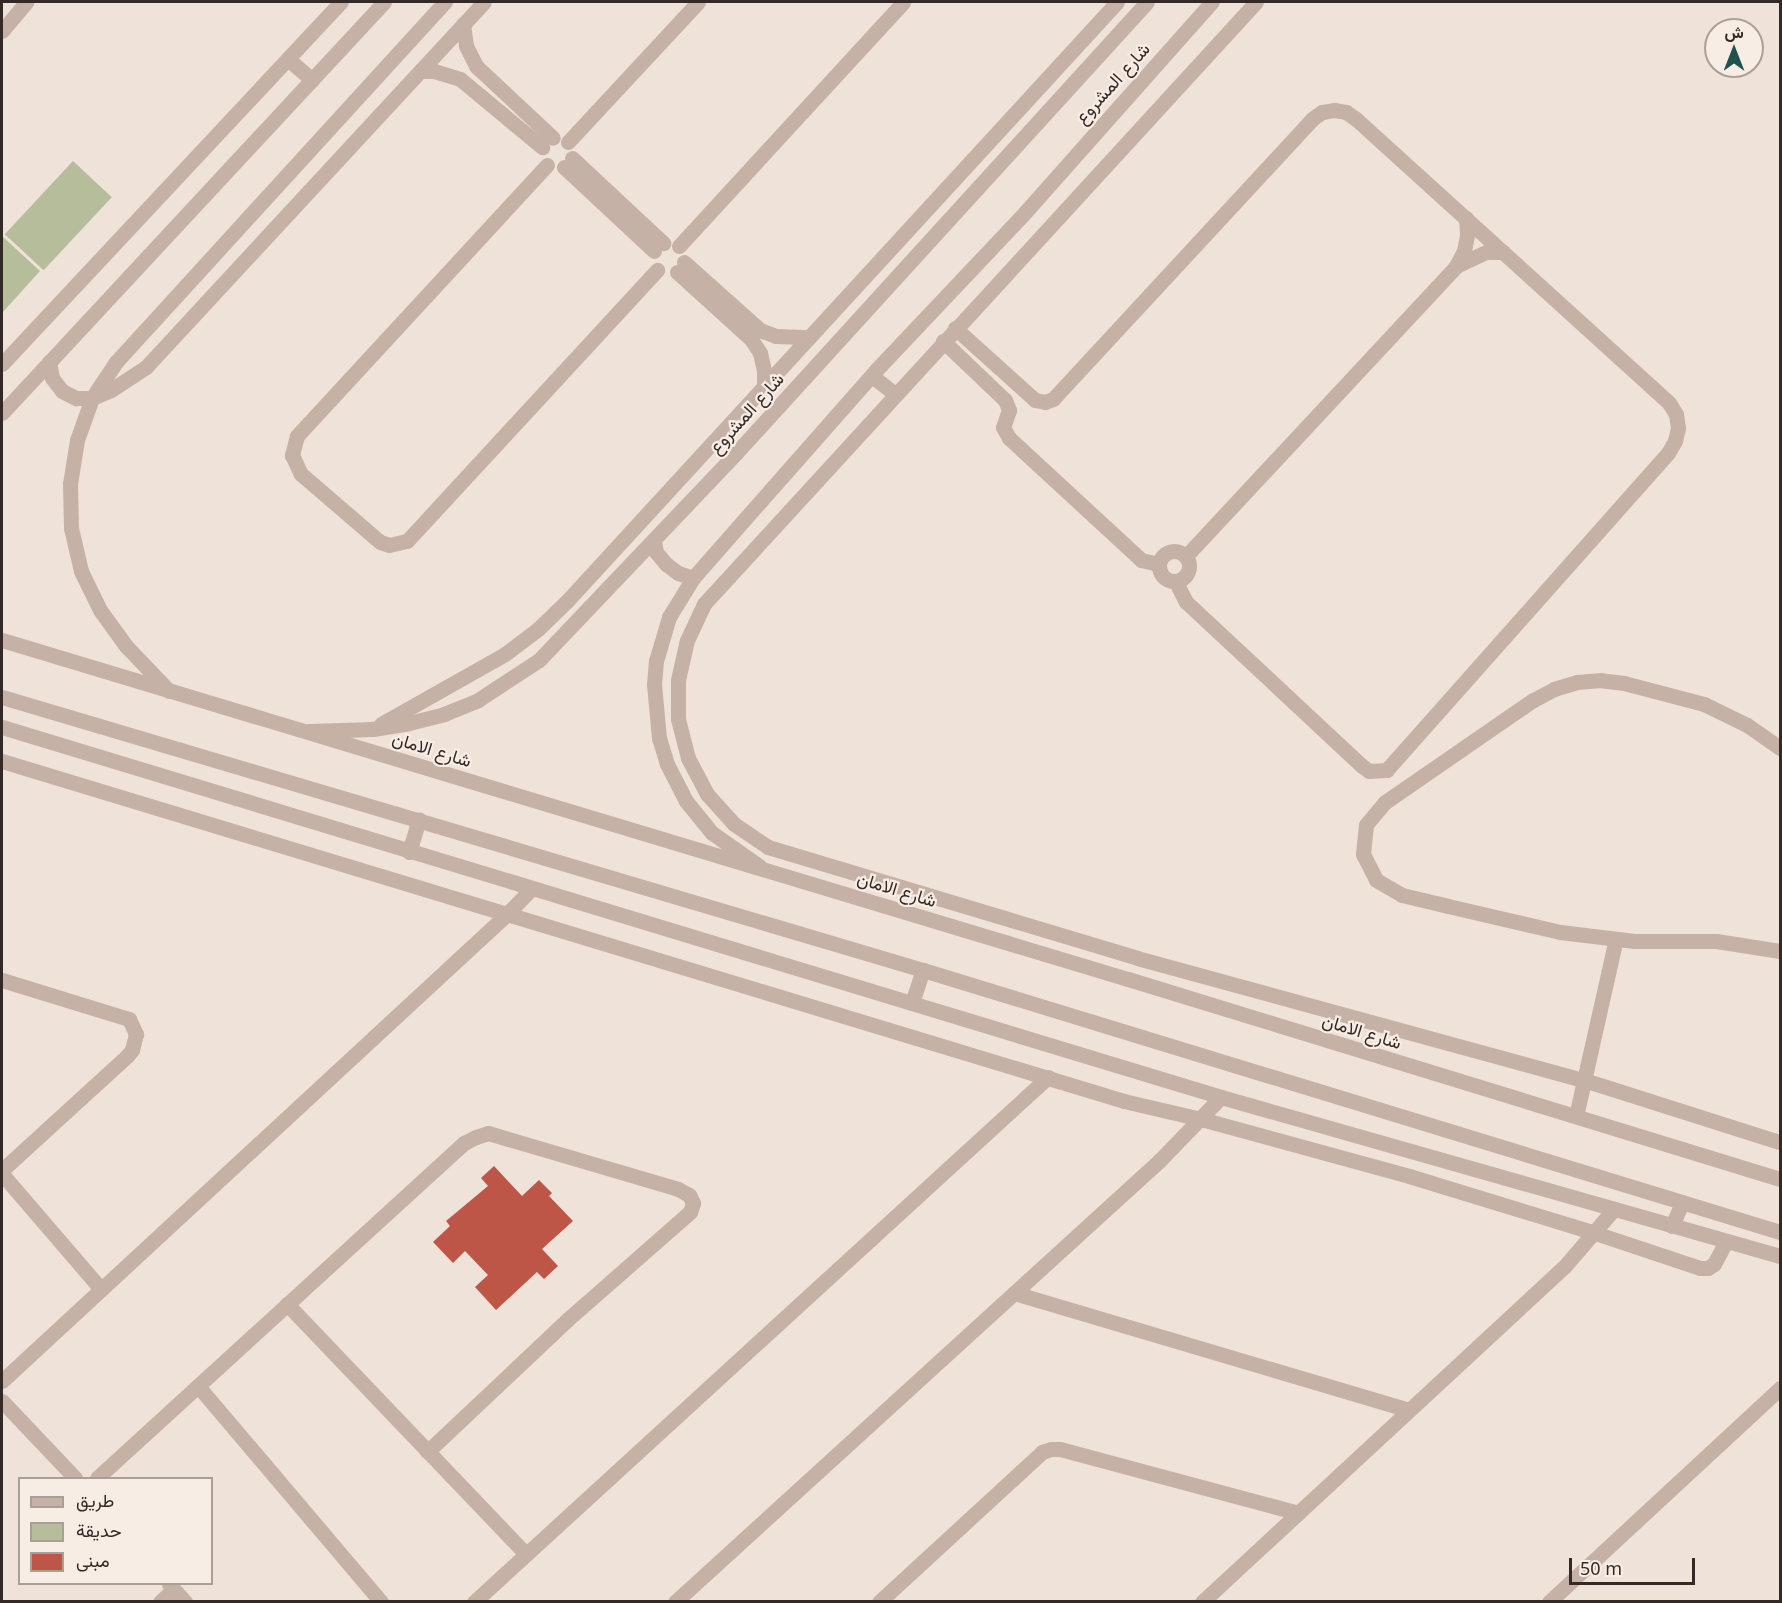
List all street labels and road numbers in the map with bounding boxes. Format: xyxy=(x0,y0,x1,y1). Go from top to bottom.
street label: شارع المشروع xyxy=(1070,38,1154,128)
street label: شارع المشروع xyxy=(704,368,788,458)
street label: شارع الامان xyxy=(390,727,474,771)
street label: شارع الامان xyxy=(855,867,939,911)
street label: شارع الامان xyxy=(1320,1009,1404,1053)

